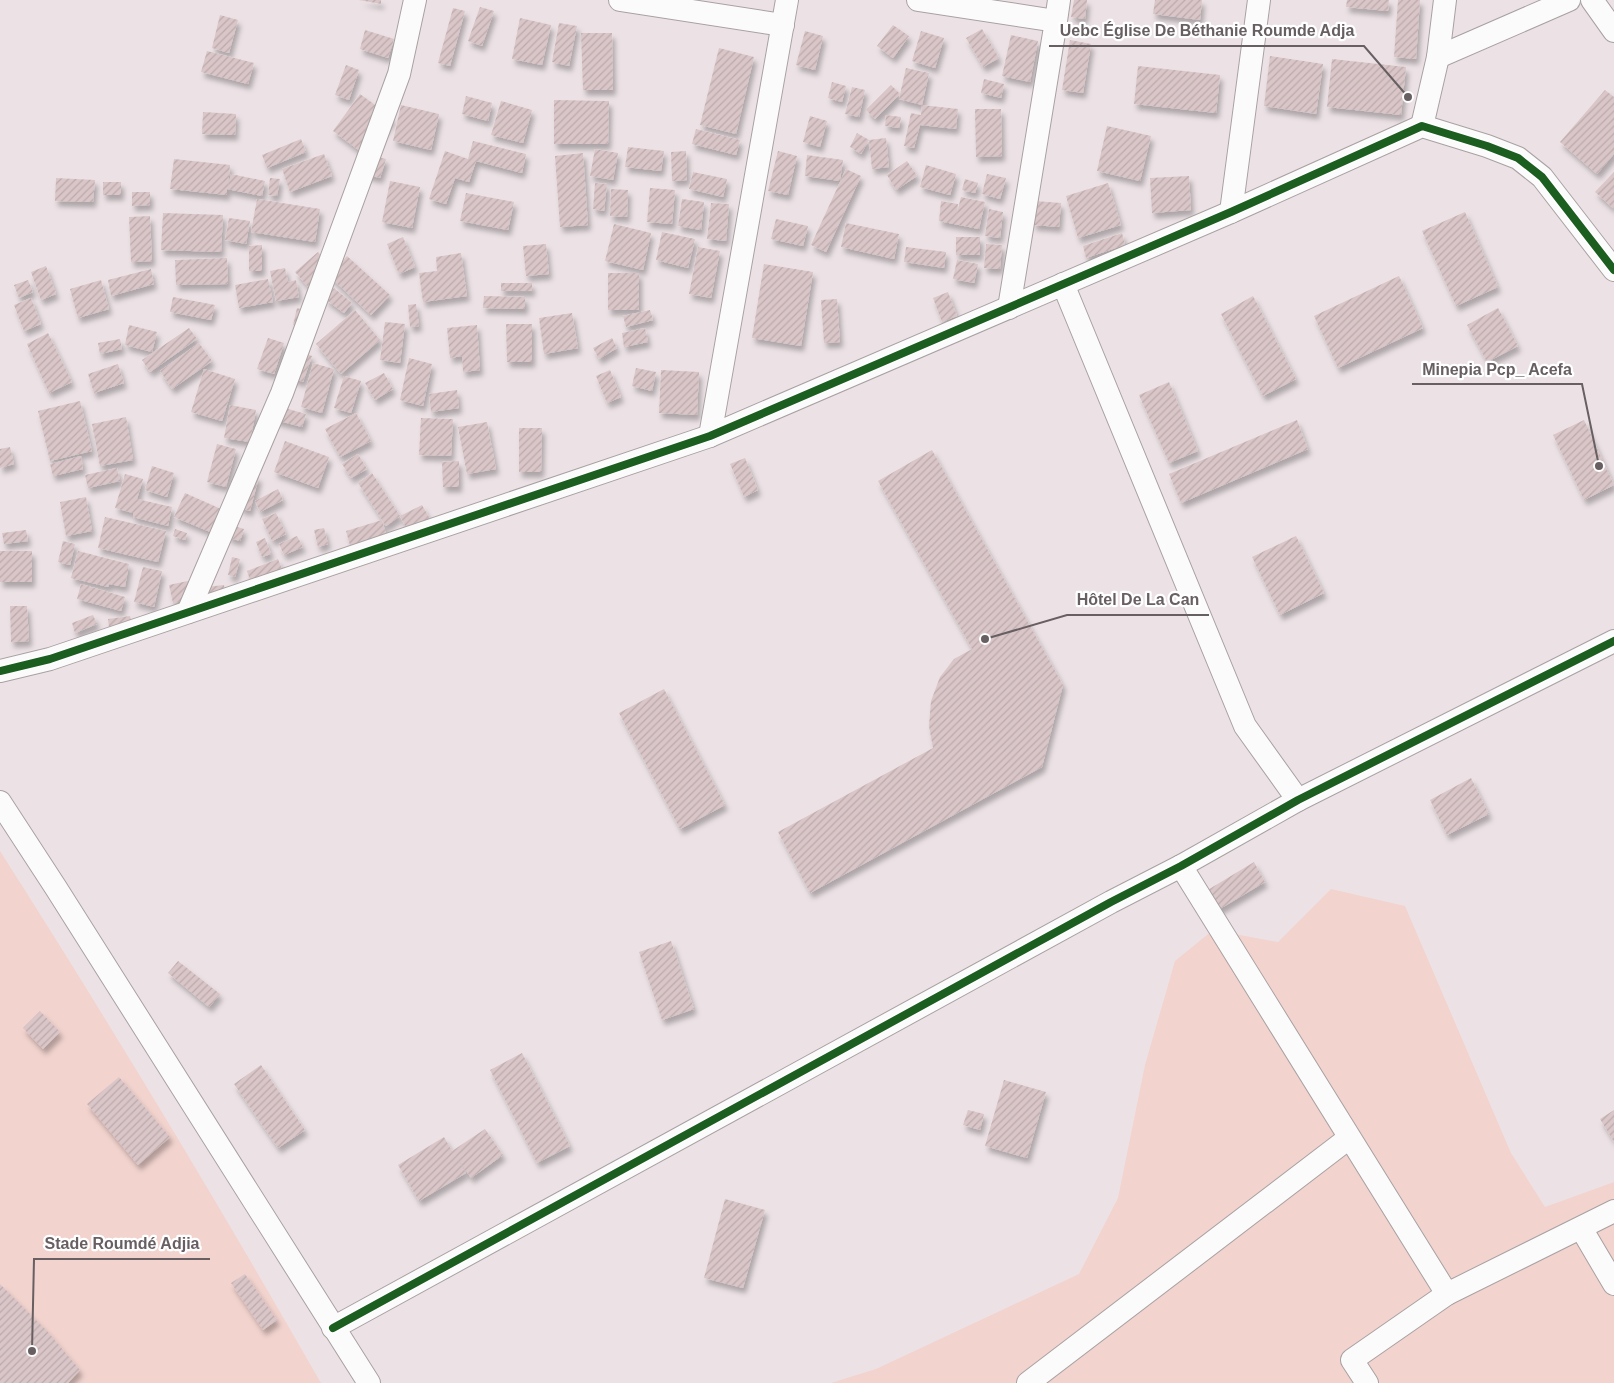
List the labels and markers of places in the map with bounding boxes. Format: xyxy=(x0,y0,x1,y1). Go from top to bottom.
callout: Uebc Église De Béthanie Roumde Adja xyxy=(1049,15,1364,46)
callout: Minepia Pcp_ Acefa xyxy=(1412,353,1582,384)
callout: Hôtel De La Can xyxy=(1067,584,1209,615)
callout: Stade Roumdé Adjia xyxy=(34,1228,210,1259)

